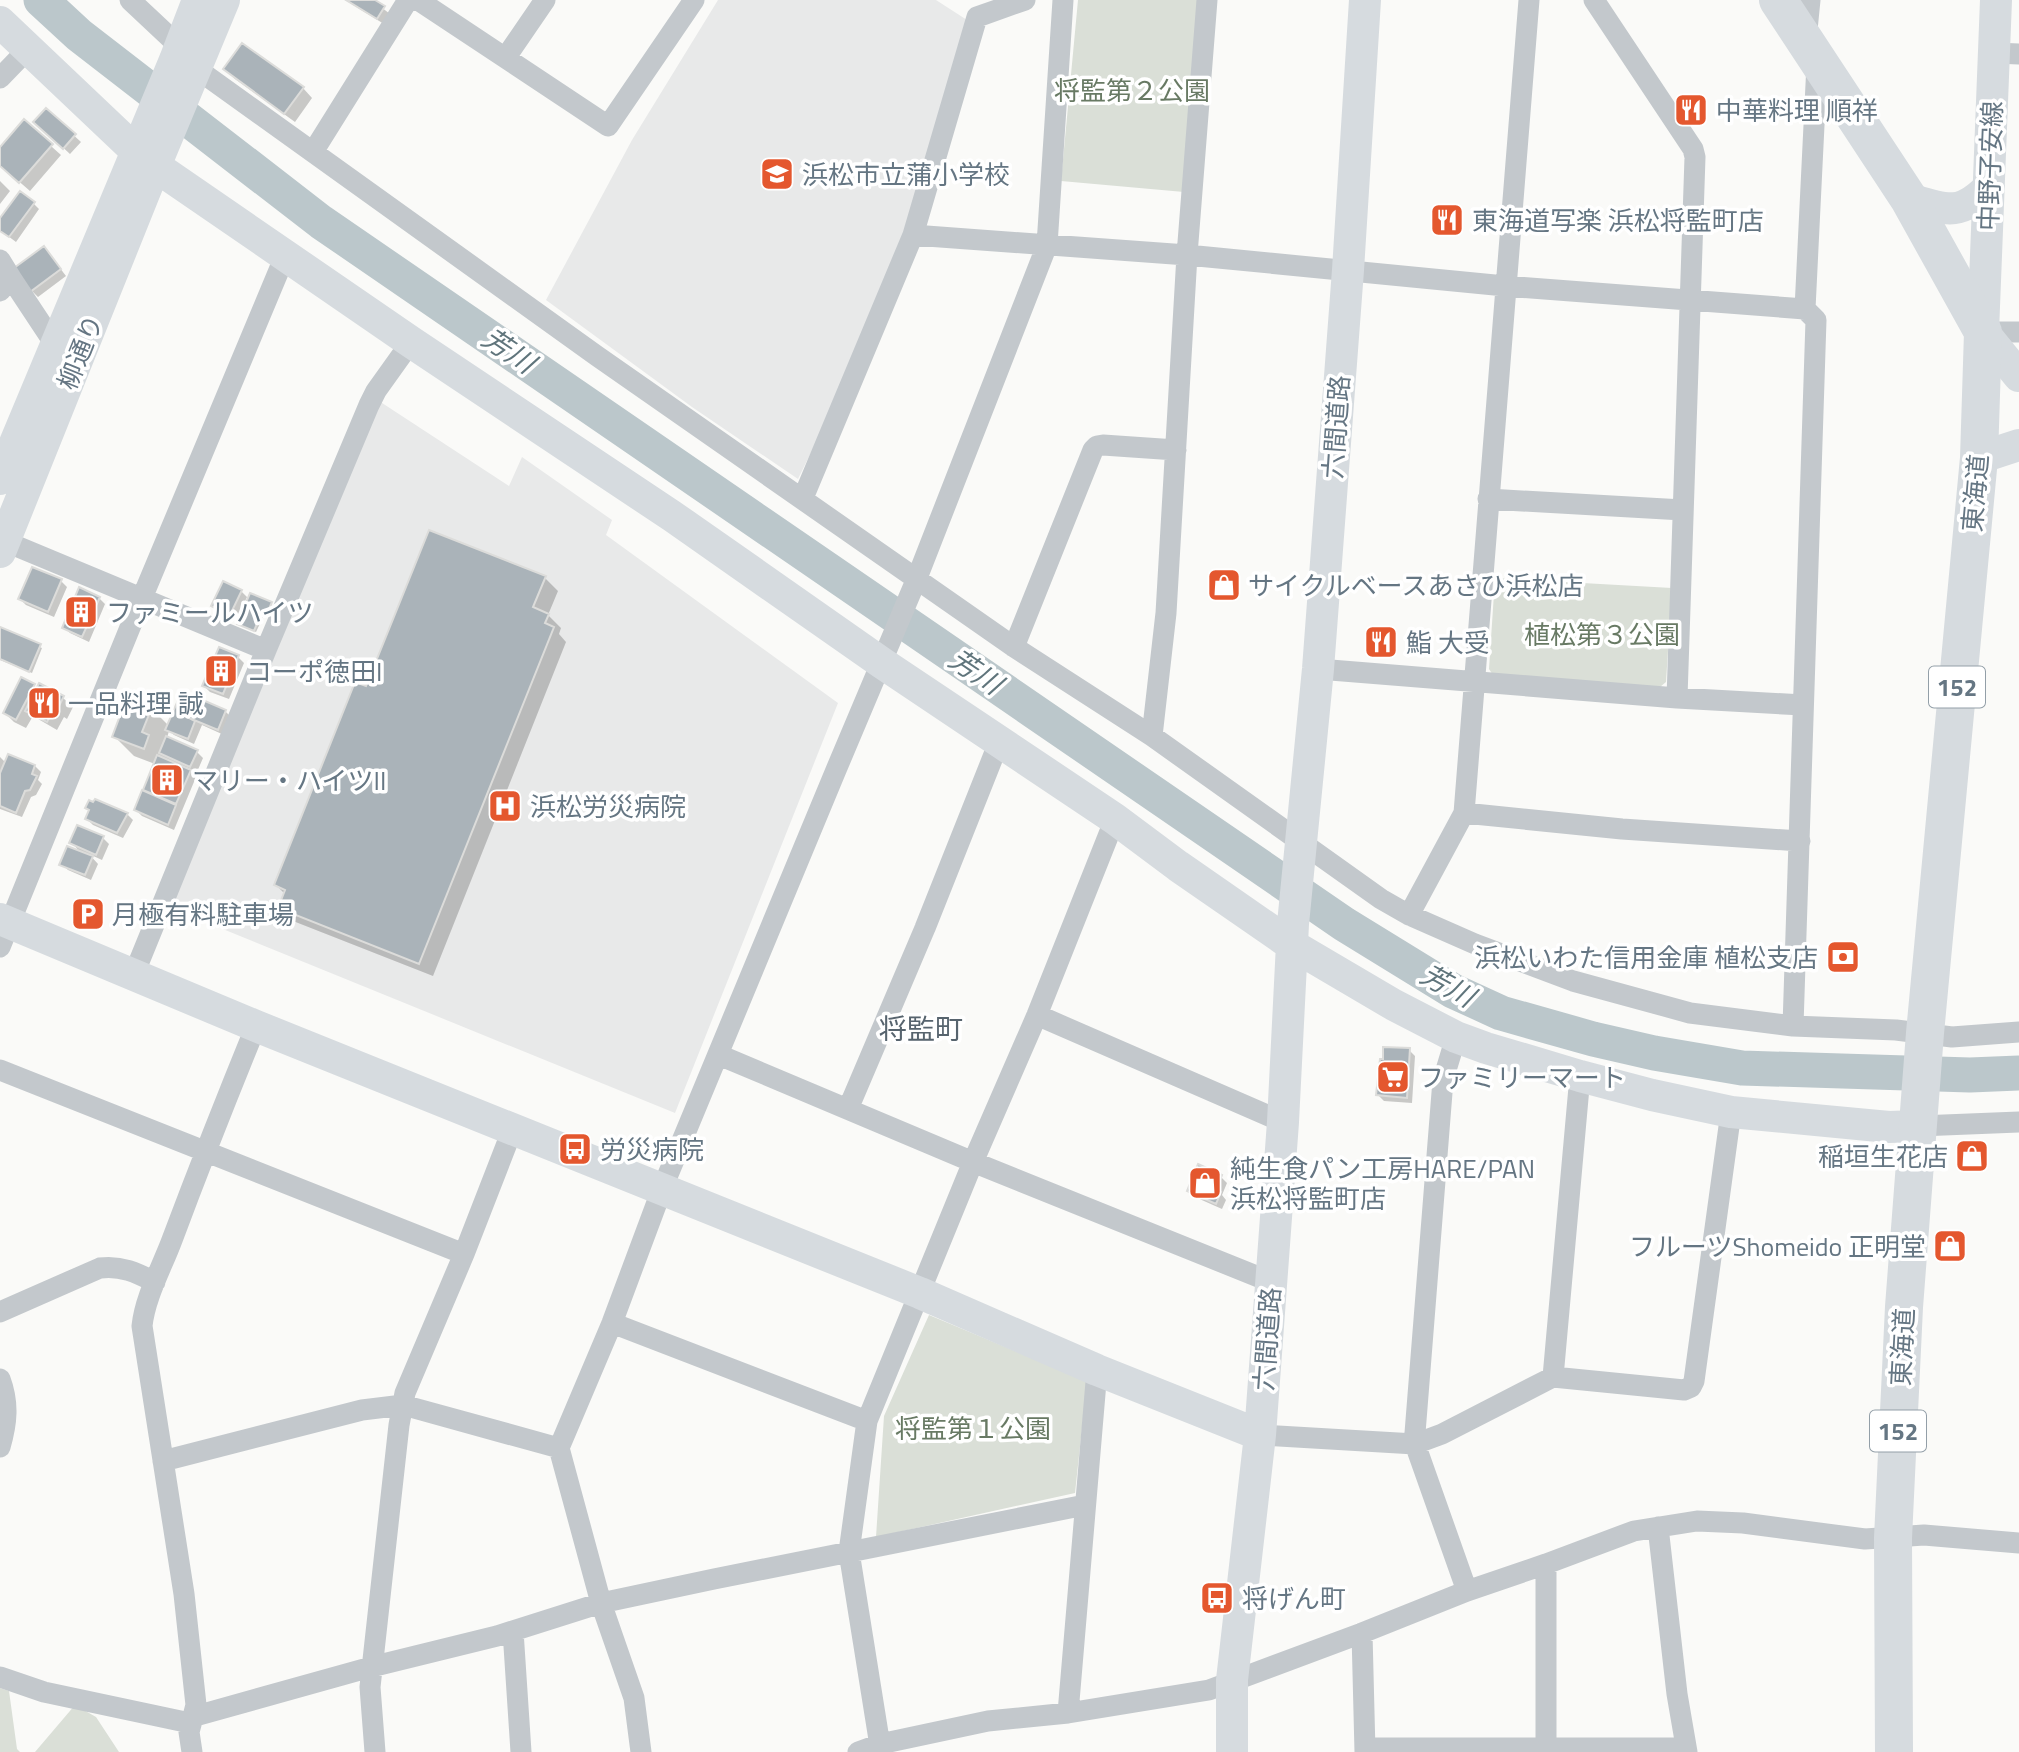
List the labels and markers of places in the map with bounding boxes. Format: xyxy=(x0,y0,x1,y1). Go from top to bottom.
restaurant icon: 中華料理 順祥 xyxy=(1672,91,1710,129)
place label: 中華料理 順祥 xyxy=(1716,91,1878,130)
school or university icon: 浜松市立蒲小学校 xyxy=(758,155,796,193)
place label: 浜松市立蒲小学校 xyxy=(802,155,1010,194)
restaurant icon: 東海道写楽 浜松将監町店 xyxy=(1428,201,1466,239)
place label: 東海道写楽 浜松将監町店 xyxy=(1472,201,1764,240)
shop icon: サイクルベースあさひ浜松店 xyxy=(1205,566,1243,604)
place label: サイクルベースあさひ浜松店 xyxy=(1248,566,1583,605)
building icon: ファミールハイツ xyxy=(62,593,100,631)
place label: ファミールハイツ xyxy=(106,593,313,632)
restaurant icon: 鮨 大受 xyxy=(1362,623,1400,661)
place label: 鮨 大受 xyxy=(1406,623,1490,662)
building icon: コーポ徳田I xyxy=(202,652,240,690)
place label: コーポ徳田I xyxy=(246,652,382,691)
restaurant icon: 一品料理 誠 xyxy=(25,684,63,722)
place label: 一品料理 誠 xyxy=(68,684,204,723)
building icon: マリー・ハイツII xyxy=(148,761,186,799)
place label: マリー・ハイツII xyxy=(192,761,386,800)
hospital icon: 浜松労災病院 xyxy=(486,787,524,825)
place label: 浜松労災病院 xyxy=(530,787,686,826)
parking icon: 月極有料駐車場 xyxy=(69,895,107,933)
place label: 月極有料駐車場 xyxy=(112,895,294,934)
place label: 浜松いわた信用金庫 植松支店 xyxy=(1474,938,1818,977)
bank icon: 浜松いわた信用金庫 植松支店 xyxy=(1824,938,1862,976)
supermarket icon: ファミリーマート xyxy=(1374,1058,1412,1096)
place label: ファミリーマート xyxy=(1418,1058,1626,1097)
bus stop icon: 労災病院 xyxy=(556,1130,594,1168)
place label: 労災病院 xyxy=(600,1130,704,1169)
place label: 稲垣生花店 xyxy=(1818,1137,1948,1176)
shop icon: 稲垣生花店 xyxy=(1953,1137,1991,1175)
place label: 純生食パン工房HARE/PAN 浜松将監町店 xyxy=(1230,1149,1535,1218)
shop icon: 純生食パン工房HARE/PAN 浜松将監町店 xyxy=(1186,1164,1224,1202)
place label: フルーツShomeido 正明堂 xyxy=(1629,1227,1926,1266)
shop icon: フルーツShomeido 正明堂 xyxy=(1931,1227,1969,1265)
bus stop icon: 将げん町 xyxy=(1198,1579,1236,1617)
place label: 将げん町 xyxy=(1242,1579,1346,1618)

